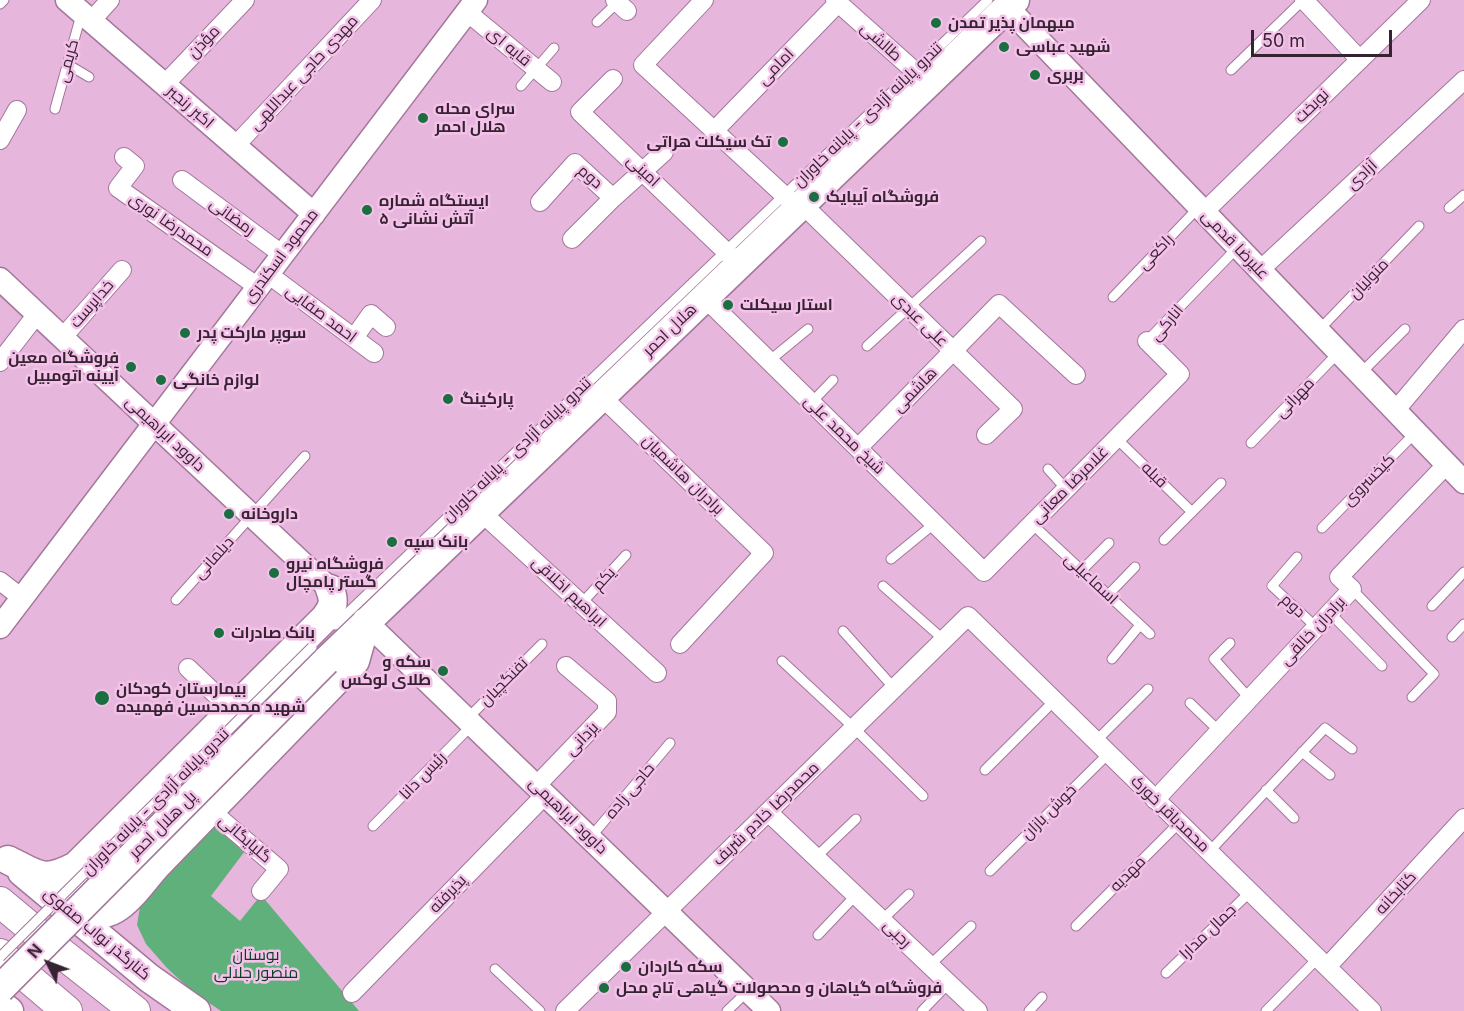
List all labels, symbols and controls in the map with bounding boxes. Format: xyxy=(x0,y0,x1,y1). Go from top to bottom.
street label: مهدی حاجی عبداللهی xyxy=(246,11,362,135)
place label: میهمان پذیر تمدن xyxy=(948,13,1075,33)
marker: میهمان پذیر تمدن xyxy=(929,16,943,30)
scale bar xyxy=(1254,18,1395,56)
street label: طالشی xyxy=(856,19,906,65)
street label: مؤذن xyxy=(184,22,224,62)
street label: قایه ای xyxy=(483,23,535,71)
text: 50 m xyxy=(1262,30,1305,51)
street label: کریمی xyxy=(53,37,83,85)
place label: شهید عباسی xyxy=(1016,37,1110,57)
street label: تندرو پایانه آزادی - پایانه خاوران xyxy=(790,39,946,191)
marker: شهید عباسی xyxy=(997,40,1011,54)
street label: امامی xyxy=(754,45,798,89)
place label: بربری xyxy=(1047,65,1084,85)
marker: بربری xyxy=(1028,68,1042,82)
street label: اکبر رنجبر xyxy=(163,81,217,133)
street label: نوبخت xyxy=(1291,85,1333,127)
place label: سرای محله هلال احمر xyxy=(435,99,515,137)
marker: سرای محله هلال احمر xyxy=(416,111,430,125)
place label: تک سیکلت هراتی xyxy=(647,132,771,152)
marker: تک سیکلت هراتی xyxy=(776,135,790,149)
street label: امینی xyxy=(623,151,663,191)
street label: آزادی xyxy=(1343,156,1381,194)
street label: دوم xyxy=(574,161,606,193)
place label: فروشگاه آیبایک xyxy=(826,187,939,207)
street label: محمدرضا نوری xyxy=(125,189,217,261)
marker: فروشگاه آیبایک xyxy=(807,190,821,204)
place label: ایستگاه شماره ۵ آتش نشانی xyxy=(379,191,489,229)
street label: رمضانی xyxy=(206,194,258,240)
marker: ایستگاه شماره ۵ آتش نشانی xyxy=(360,203,374,217)
street label: محمود اسکندری xyxy=(240,205,322,307)
street label: علیرضا قدمی xyxy=(1197,206,1273,284)
street label: راکعی xyxy=(1134,230,1178,274)
street label: متولیان xyxy=(1345,255,1393,303)
street label: خداپرست xyxy=(66,276,118,332)
street label: احمد صفایی xyxy=(282,281,360,347)
street label: علی عبدی xyxy=(888,289,952,351)
place label: استار سیکلت xyxy=(740,295,833,315)
marker: استار سیکلت xyxy=(721,298,735,312)
street label: هلال احمر xyxy=(639,300,701,360)
street label: انارکی xyxy=(1146,301,1188,345)
place label: سوپر مارکت پدر xyxy=(197,323,306,343)
marker: سوپر مارکت پدر xyxy=(178,326,192,340)
place label: فروشگاه معین آیینه اتومبیل xyxy=(8,348,119,386)
marker: فروشگاه معین آیینه اتومبیل xyxy=(124,360,138,374)
street label: هاشمی xyxy=(889,363,941,417)
place label: لوازم خانگی xyxy=(173,370,259,390)
marker: لوازم خانگی xyxy=(154,373,168,387)
street label: تندرو پایانه آزادی - پایانه خاوران xyxy=(439,374,595,526)
street label: مهرانی xyxy=(1271,374,1319,422)
place label: پارکینگ xyxy=(460,389,514,409)
street label: داوود ابراهیمی xyxy=(121,392,209,476)
marker: پارکینگ xyxy=(441,392,455,406)
street label: شیخ محمد علی xyxy=(800,392,888,478)
street label: برادران هاشمیان xyxy=(638,431,728,519)
street label: غلامرضا معانی xyxy=(1027,442,1113,528)
street label: کیخسروی xyxy=(1339,450,1399,510)
street label: قبله xyxy=(1137,458,1171,492)
place label: داروخانه xyxy=(241,504,298,524)
marker: داروخانه xyxy=(222,507,236,521)
place label: بانک سپه xyxy=(404,532,468,552)
street label: دیلمانی xyxy=(190,533,238,583)
marker: بانک سپه xyxy=(385,535,399,549)
street label: اسماعیلی xyxy=(1060,549,1122,609)
street label: ابراهیم اخلاقی xyxy=(528,553,610,631)
place label: فروشگاه نیرو گستر پامچال xyxy=(286,554,384,592)
street label: یکم xyxy=(588,563,620,595)
marker: فروشگاه نیرو گستر پامچال xyxy=(267,566,281,580)
street label: دوم xyxy=(1277,590,1309,622)
street label: برادران خالقی xyxy=(1276,593,1350,669)
place label: بانک صادرات xyxy=(231,623,315,643)
marker: بانک صادرات xyxy=(212,626,226,640)
place label: سکه و طلای لوکس xyxy=(341,652,431,690)
street label: تفنگچیان xyxy=(476,654,532,710)
marker: سکه و طلای لوکس xyxy=(436,664,450,678)
place label: بیمارستان کودکان شهید محمدحسین فهمیده xyxy=(116,679,306,717)
marker: بیمارستان کودکان شهید محمدحسین فهمیده xyxy=(93,689,111,707)
street label: یزدانی xyxy=(561,718,603,760)
street label: تندرو پایانه آزادی - پایانه خاوران xyxy=(79,725,233,879)
street label: رئیس دانا xyxy=(396,748,450,804)
street label: محمدرضا خادم شریف xyxy=(709,758,823,870)
street label: حاجی زاده xyxy=(601,759,659,823)
street label: محمدباقر خورک xyxy=(1127,772,1213,856)
street label: داوود ابراهیمی xyxy=(525,774,611,858)
street label: خوش بازان xyxy=(1017,780,1081,844)
street label: پل هلال احمر xyxy=(125,787,201,863)
street label: گلپایگانی xyxy=(215,811,275,867)
street label: مهدیه xyxy=(1106,852,1150,896)
street label: کتابخانه xyxy=(1371,868,1421,918)
street label: پذیرفته xyxy=(425,871,471,917)
street label: کنارگذر نواب صفوی xyxy=(40,884,154,984)
street label: جمال مدارا xyxy=(1176,900,1240,964)
street label: رجبی xyxy=(879,916,915,952)
north arrow xyxy=(18,933,78,993)
text: N xyxy=(23,940,46,962)
park label: بوستان منصور جلالی xyxy=(214,945,298,983)
place label: سکه کاردان xyxy=(638,957,723,977)
marker: سکه کاردان xyxy=(619,960,633,974)
place label: فروشگاه گیاهان و محصولات گیاهی تاج محل xyxy=(616,978,942,998)
marker: فروشگاه گیاهان و محصولات گیاهی تاج محل xyxy=(597,981,611,995)

